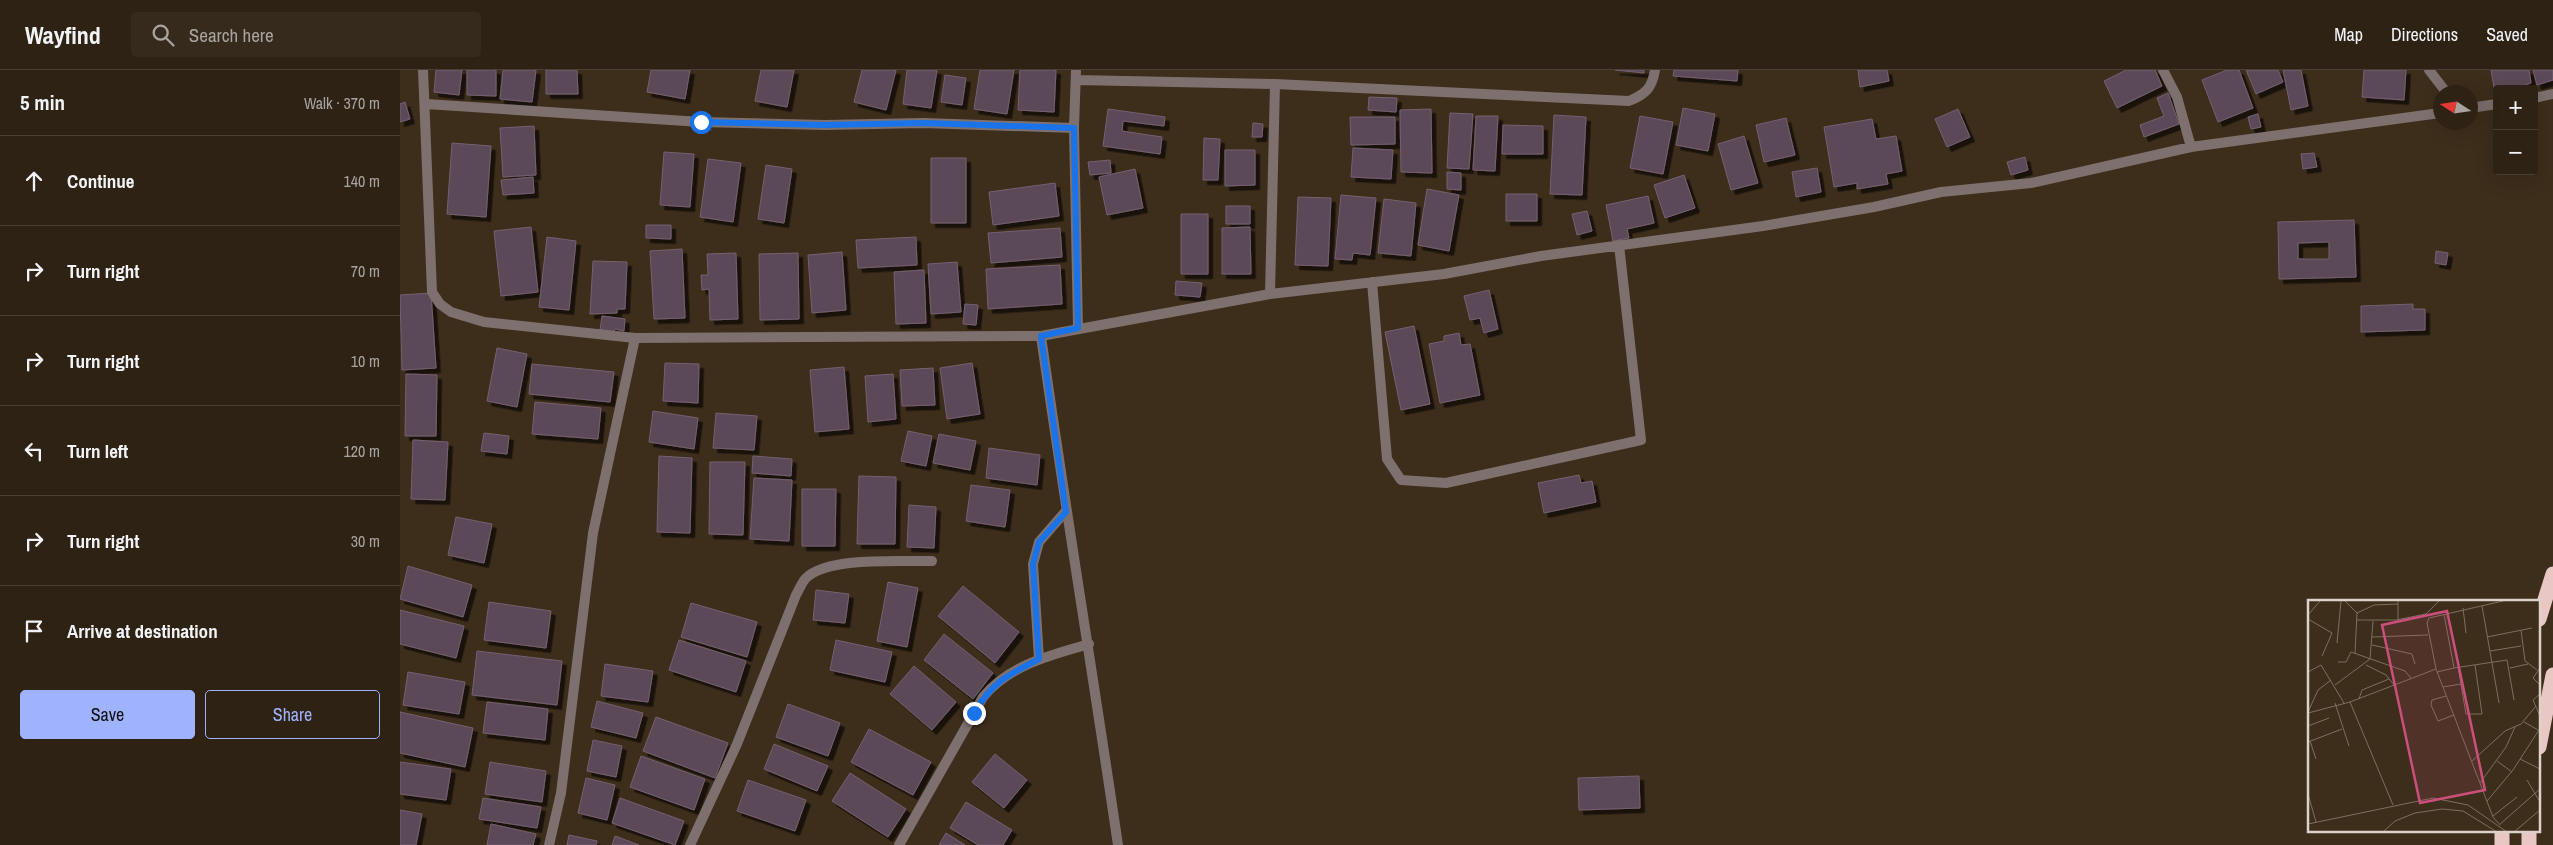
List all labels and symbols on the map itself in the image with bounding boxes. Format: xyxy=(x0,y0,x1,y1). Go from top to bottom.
north arrow xyxy=(2433,85,2478,130)
route start xyxy=(690,111,713,134)
inset map xyxy=(2308,600,2540,832)
route end xyxy=(963,702,986,725)

